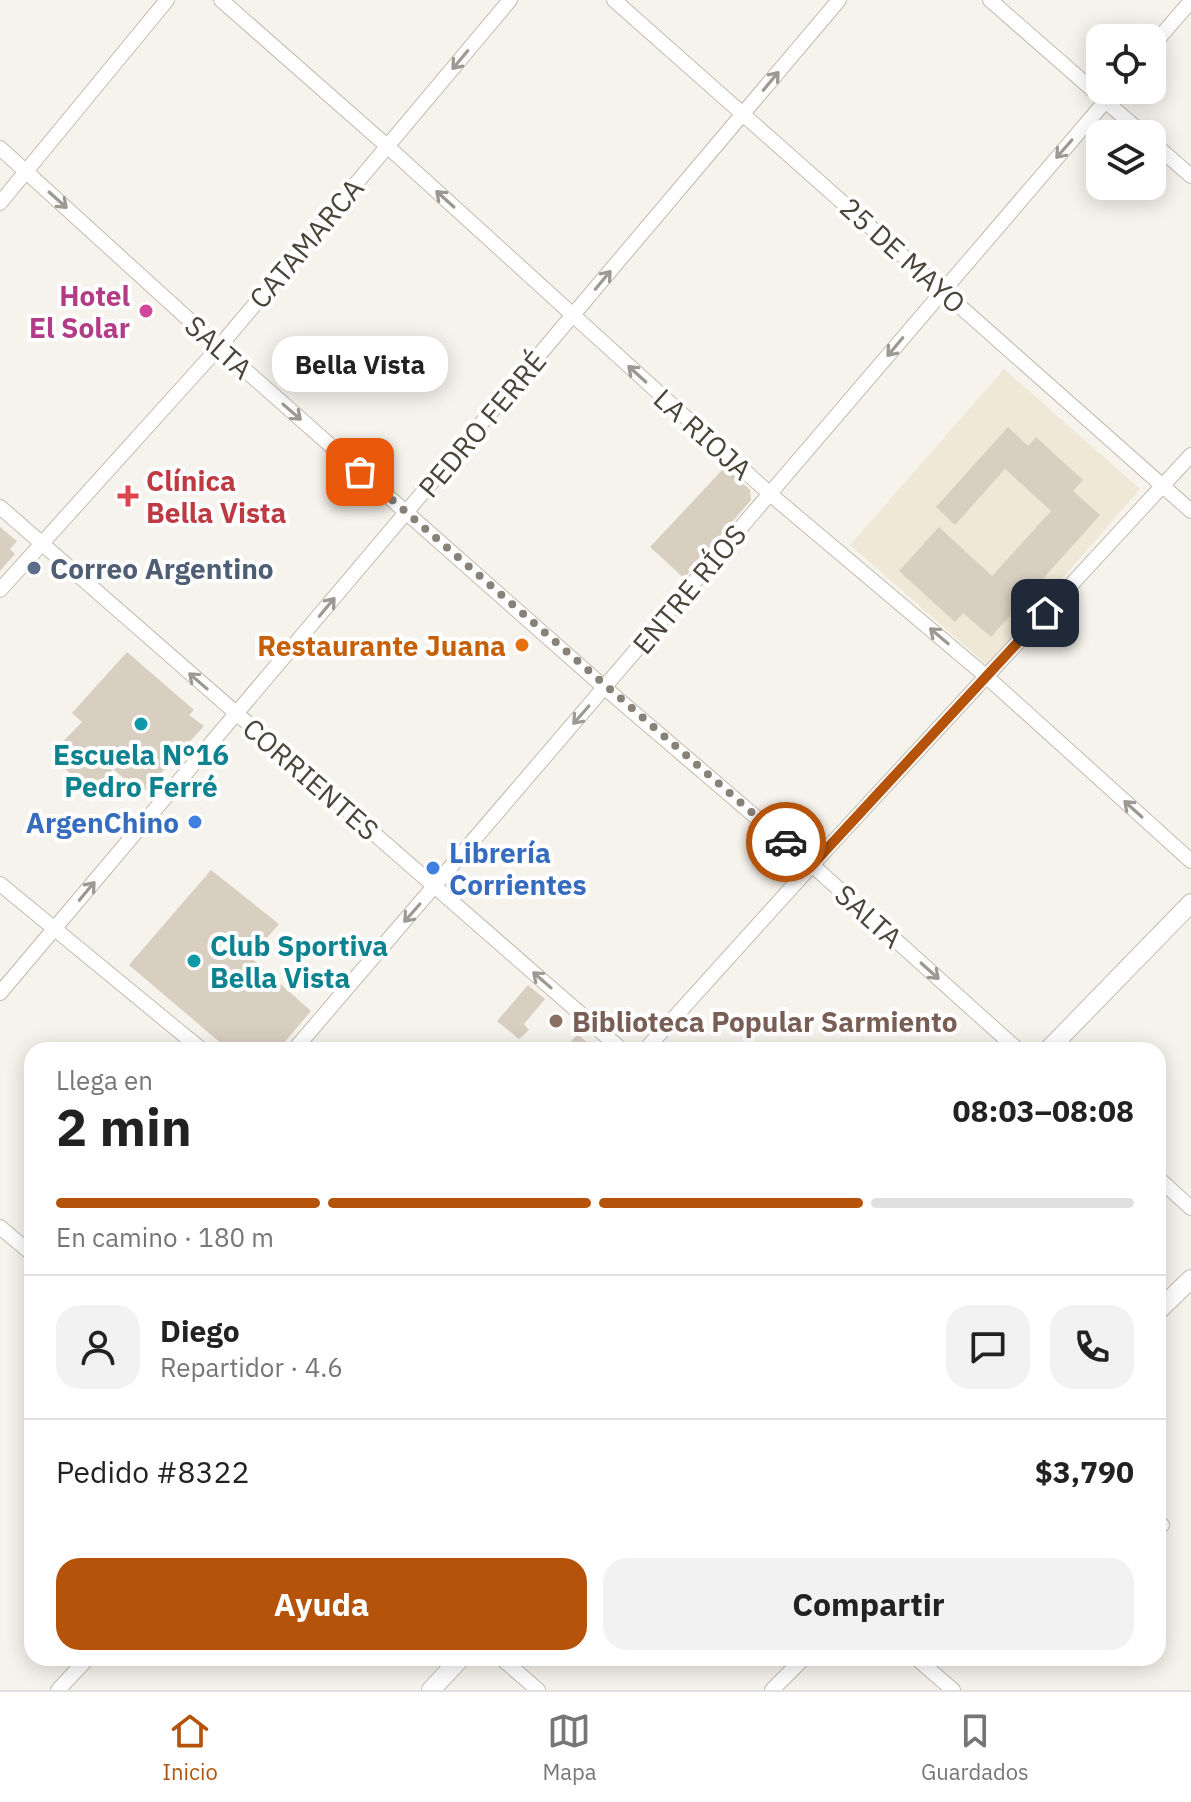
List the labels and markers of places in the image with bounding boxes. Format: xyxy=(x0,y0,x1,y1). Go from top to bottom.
place label: Hotel El Solar xyxy=(29,277,130,346)
marker: Hotel El Solar xyxy=(137,302,155,320)
callout: Bella Vista xyxy=(272,336,448,392)
pin xyxy=(326,438,394,506)
place label: Clínica Bella Vista xyxy=(146,462,287,531)
marker: Clínica Bella Vista xyxy=(117,485,139,507)
place label: Correo Argentino xyxy=(50,550,274,587)
marker: Correo Argentino xyxy=(25,559,43,577)
pin xyxy=(1011,579,1079,647)
place label: Restaurante Juana xyxy=(257,627,506,664)
marker: Restaurante Juana xyxy=(513,636,531,654)
marker: Escuela N°16 Pedro Ferré xyxy=(132,715,150,733)
place label: Escuela N°16 Pedro Ferré xyxy=(53,736,229,805)
place label: ArgenChino xyxy=(26,804,179,841)
marker: ArgenChino xyxy=(186,813,204,831)
place label: Librería Corrientes xyxy=(449,834,587,903)
marker: Librería Corrientes xyxy=(424,859,442,877)
place label: Club Sportiva Bella Vista xyxy=(210,927,388,996)
marker: Club Sportiva Bella Vista xyxy=(185,952,203,970)
place label: Biblioteca Popular Sarmiento xyxy=(572,1003,957,1040)
marker: Biblioteca Popular Sarmiento xyxy=(547,1012,565,1030)

